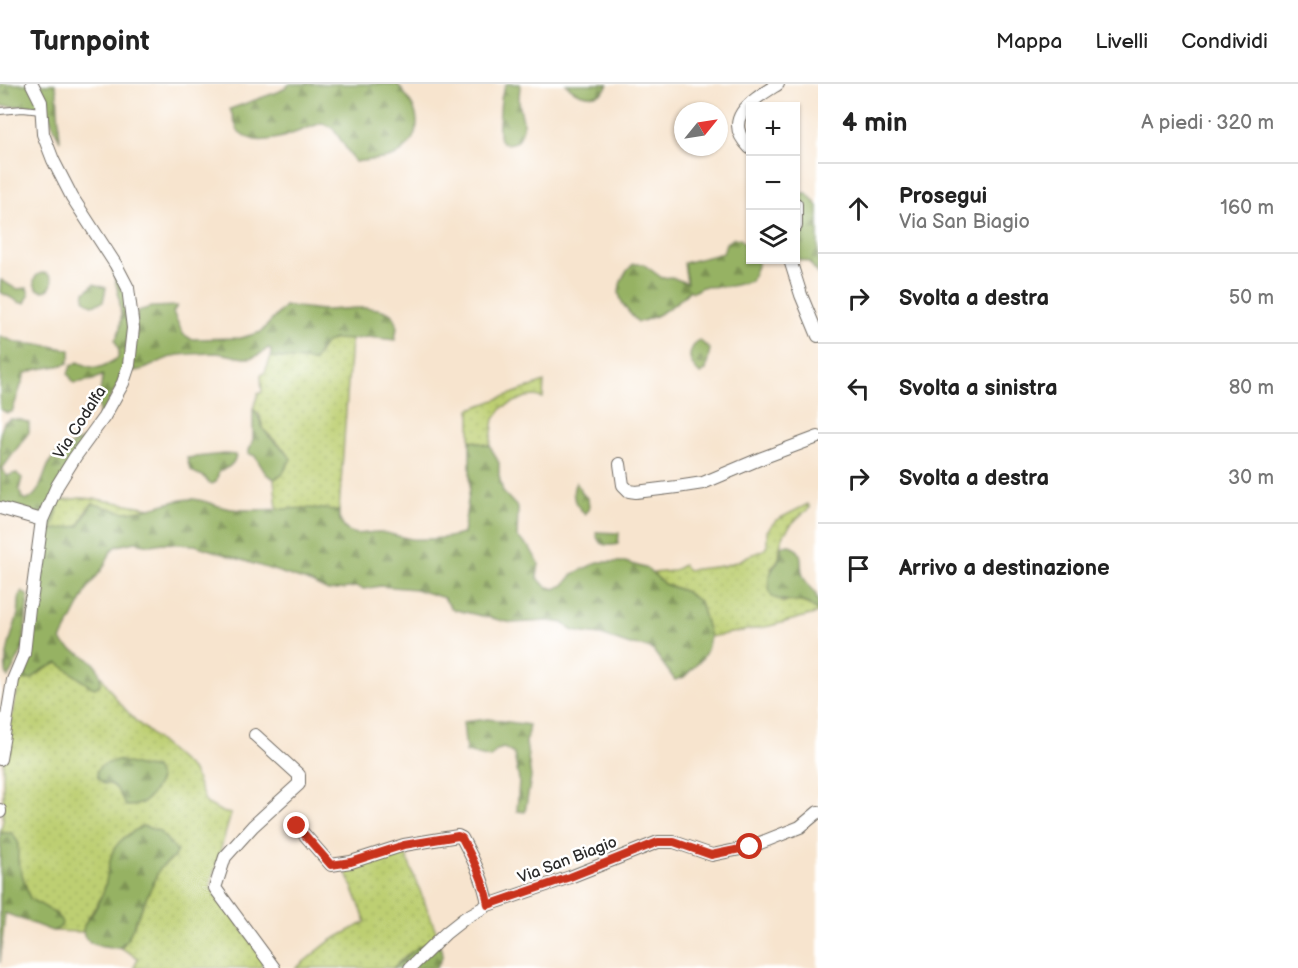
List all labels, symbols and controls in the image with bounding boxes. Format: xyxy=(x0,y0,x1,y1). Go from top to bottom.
text: Turnpoint xyxy=(30,25,150,58)
text: Mappa xyxy=(996,29,1062,54)
text: Livelli xyxy=(1095,29,1148,54)
text: Condividi xyxy=(1181,29,1268,54)
north arrow xyxy=(674,102,728,156)
map controls xyxy=(746,102,800,264)
button: + xyxy=(746,102,800,156)
text: 4 min xyxy=(842,108,907,139)
text: A piedi · 320 m xyxy=(1141,111,1274,135)
button: − xyxy=(746,156,800,210)
text: Prosegui xyxy=(899,183,987,210)
icon: ahead xyxy=(842,192,875,225)
text: 160 m xyxy=(1220,196,1274,220)
button: layers xyxy=(746,210,800,264)
text: Via San Biagio xyxy=(899,210,1030,234)
icon: right xyxy=(842,282,875,315)
text: Svolta a destra xyxy=(899,285,1049,312)
text: 50 m xyxy=(1229,286,1274,310)
icon: left xyxy=(842,372,875,405)
text: Svolta a sinistra xyxy=(899,375,1058,402)
text: 80 m xyxy=(1229,376,1274,400)
street label: Via Codalfa xyxy=(50,383,111,463)
icon: right xyxy=(842,462,875,495)
text: Svolta a destra xyxy=(899,465,1049,492)
text: 30 m xyxy=(1228,466,1274,490)
icon: arrive xyxy=(842,552,875,585)
text: Arrivo a destinazione xyxy=(899,555,1110,582)
route end xyxy=(283,812,309,838)
street label: Via San Biagio xyxy=(515,833,620,888)
route start xyxy=(736,833,762,859)

